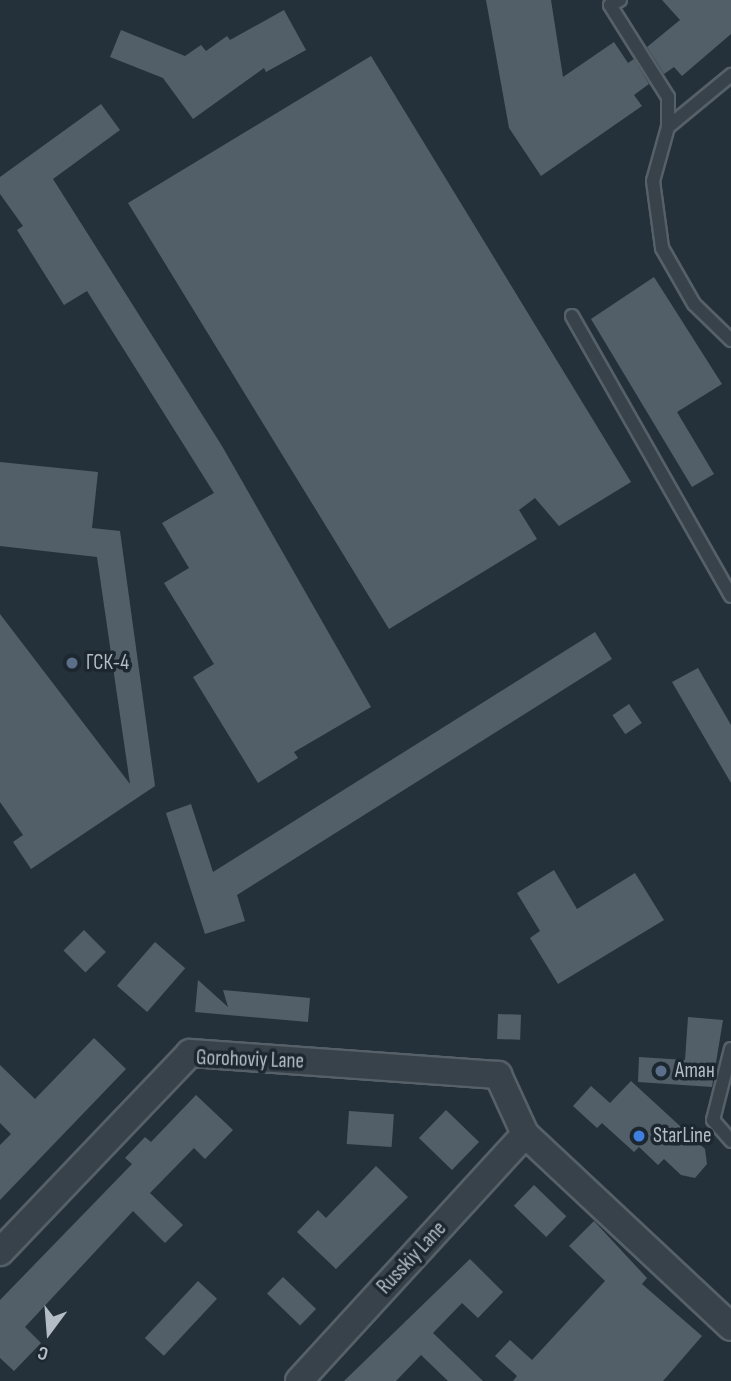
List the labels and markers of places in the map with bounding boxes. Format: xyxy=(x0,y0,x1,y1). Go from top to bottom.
place label: ГСК-4 xyxy=(86,650,129,676)
marker: ГСК-4 xyxy=(64,655,80,671)
place label: Атан xyxy=(675,1058,715,1084)
marker: Атан xyxy=(653,1063,669,1079)
place label: StarLine xyxy=(653,1123,712,1149)
marker: StarLine xyxy=(631,1128,647,1144)

